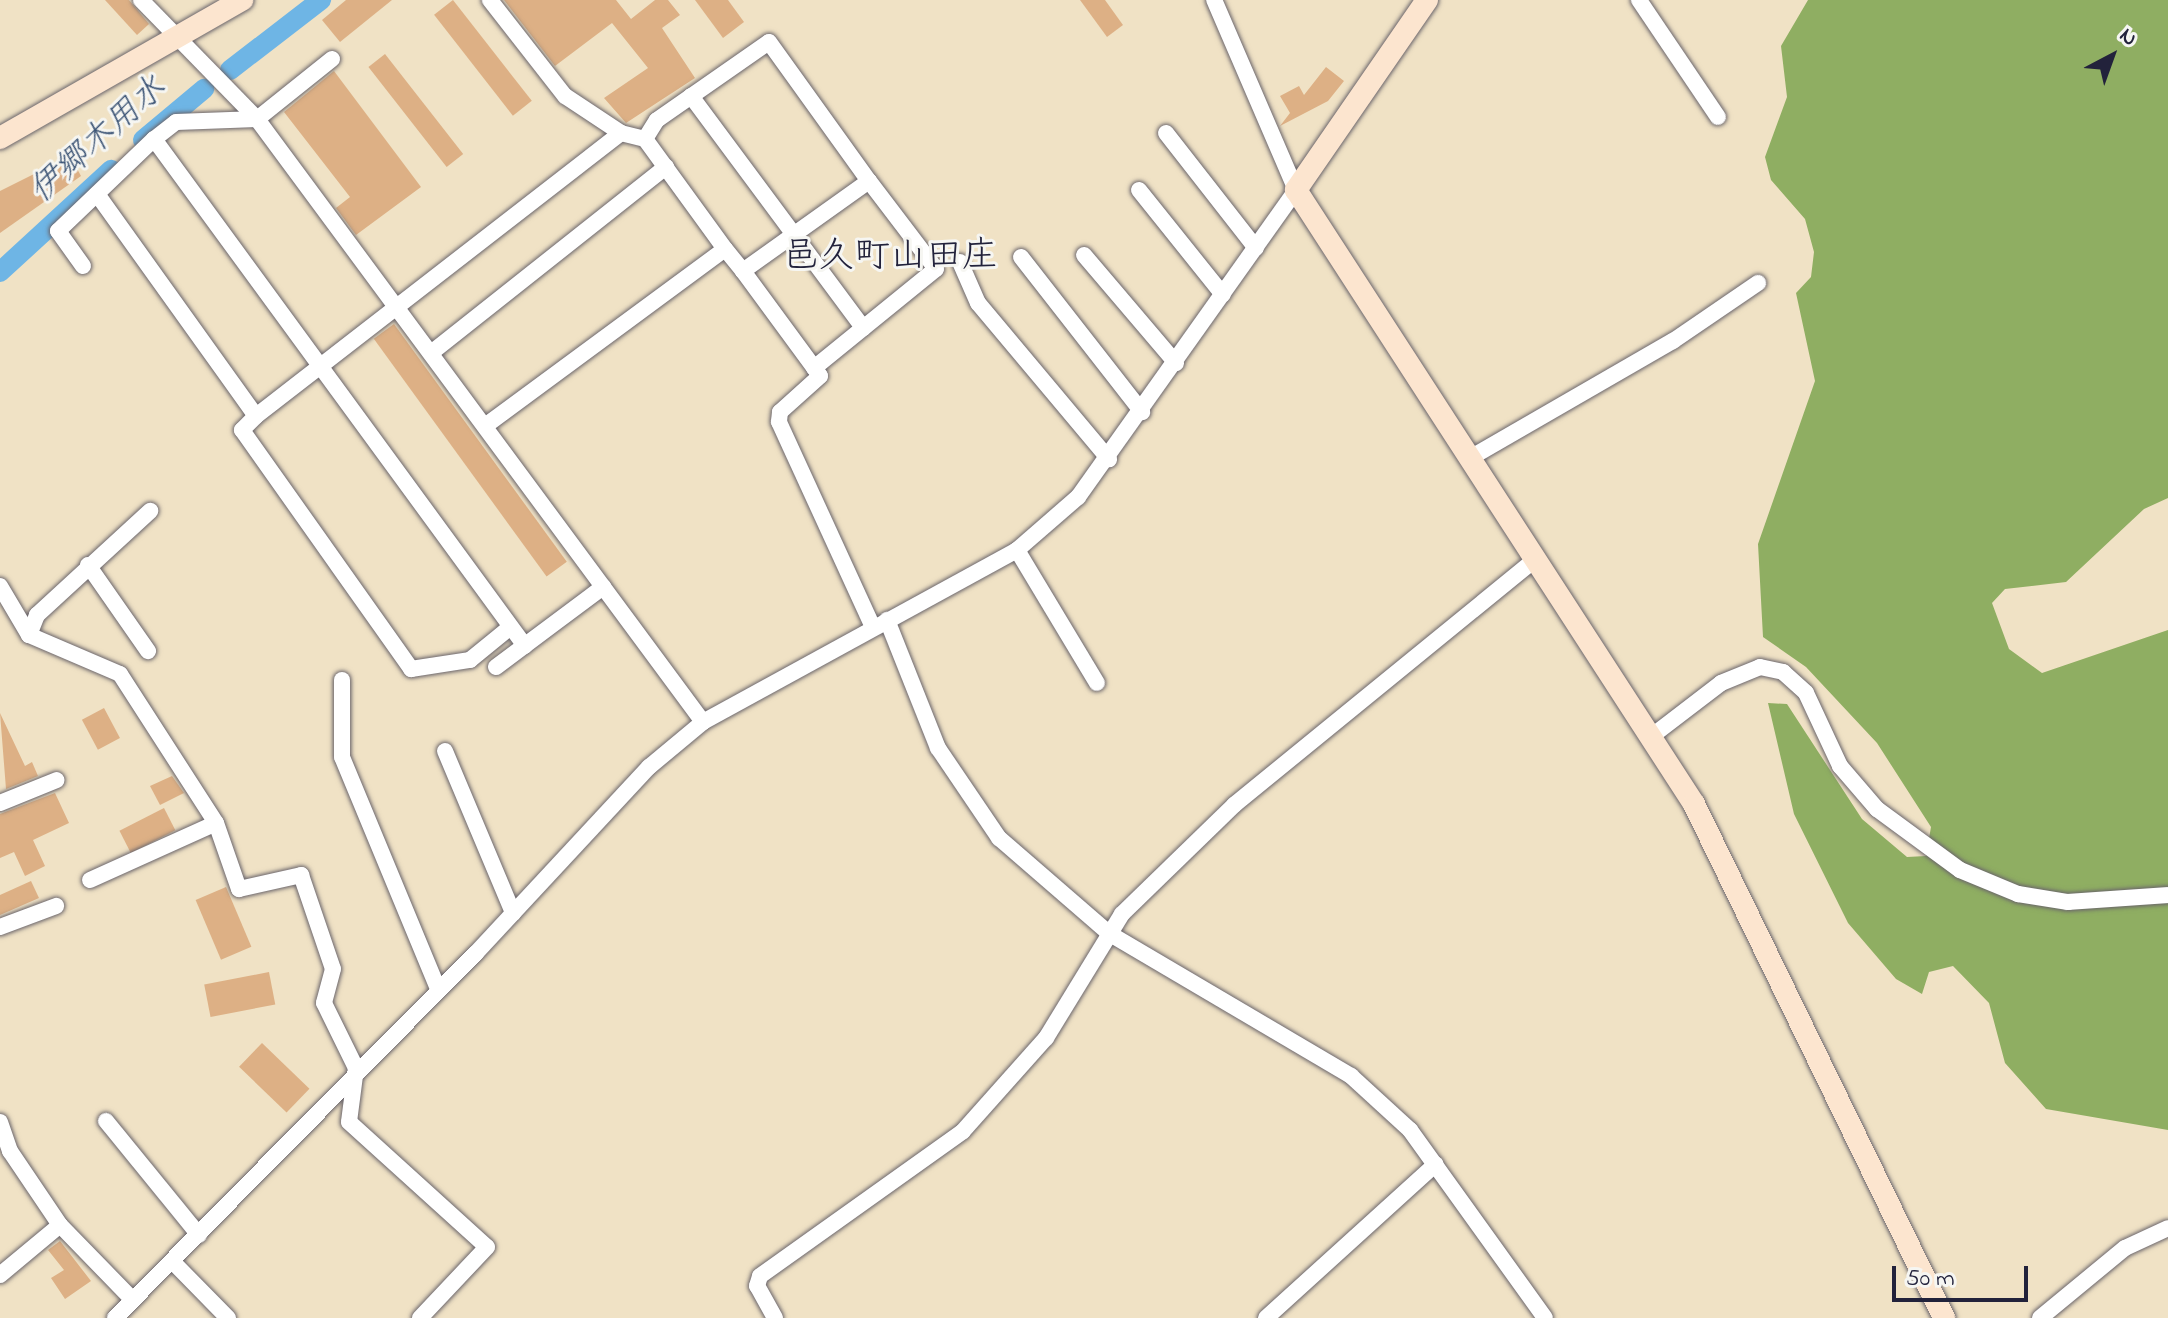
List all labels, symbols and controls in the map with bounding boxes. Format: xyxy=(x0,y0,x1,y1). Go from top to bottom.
north arrow xyxy=(2072,16,2152,96)
text: N xyxy=(2112,21,2144,55)
water label: 伊郷木用水 xyxy=(22,69,176,213)
district label: 邑久町山田庄 xyxy=(782,236,998,280)
scale bar xyxy=(1896,1250,2032,1300)
text: 50 m xyxy=(1906,1262,1955,1297)

